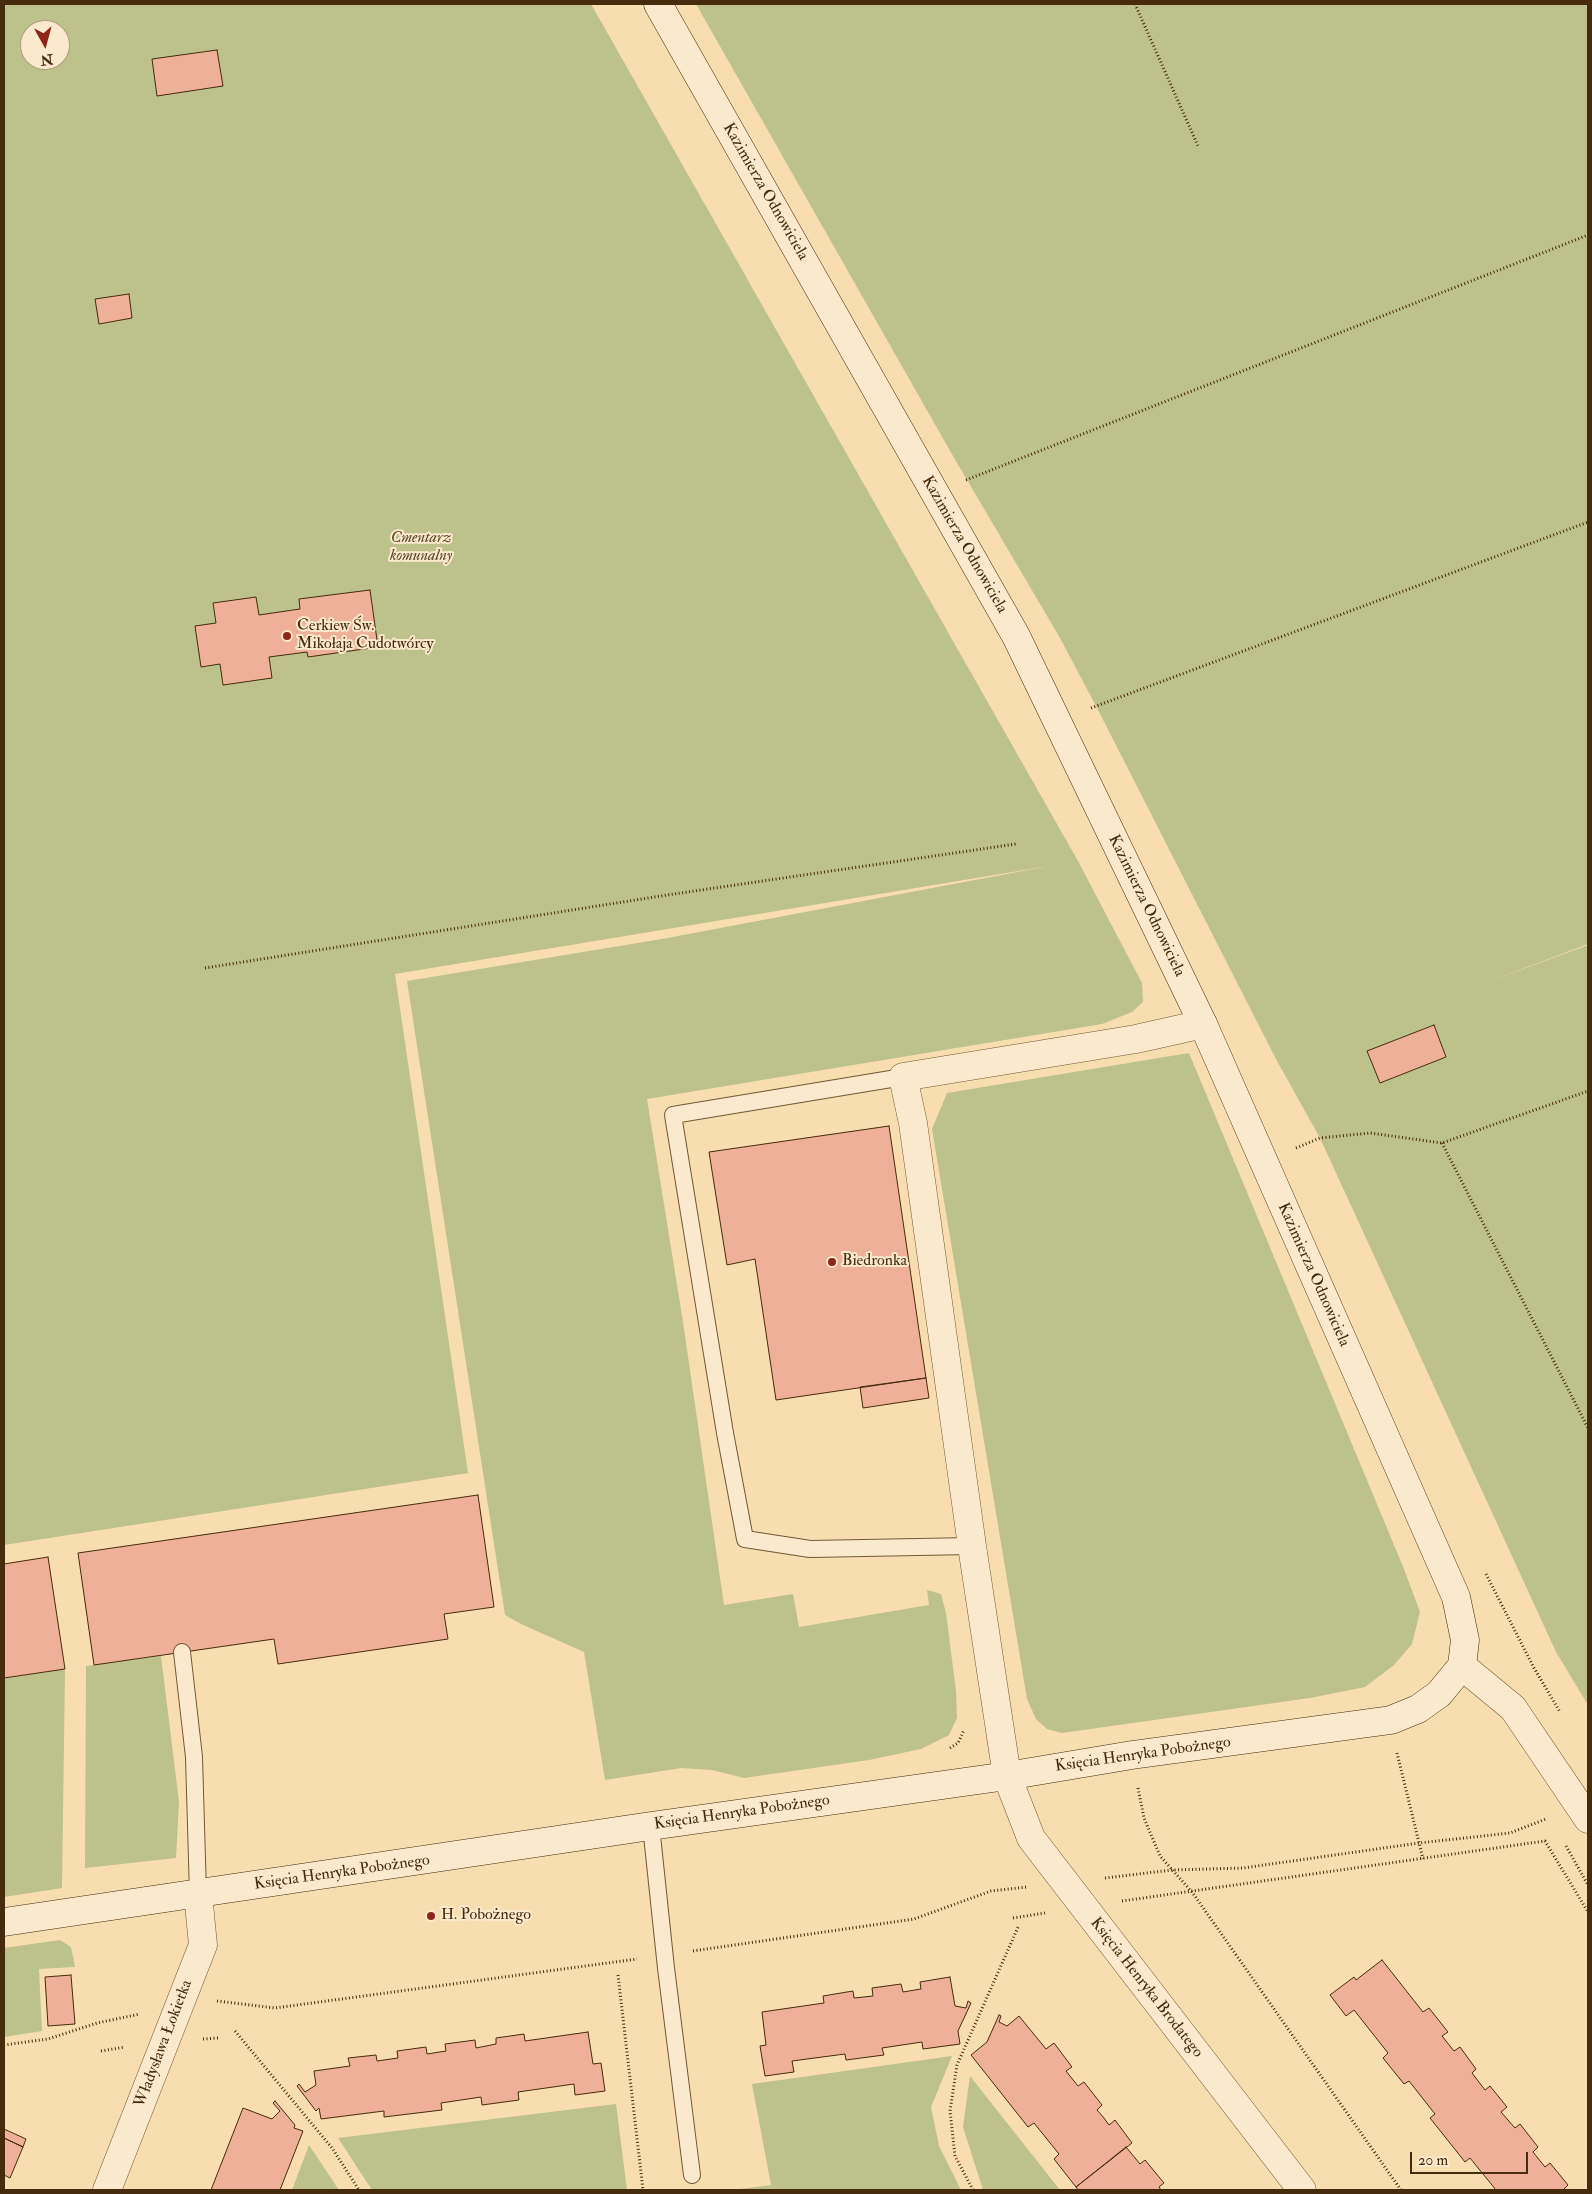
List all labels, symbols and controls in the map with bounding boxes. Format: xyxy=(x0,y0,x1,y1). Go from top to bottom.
north arrow xyxy=(20,20,70,70)
text: N xyxy=(40,50,54,69)
street label: Kazimierza Odnowiciela xyxy=(718,120,812,264)
street label: Kazimierza Odnowiciela xyxy=(917,473,1011,617)
park label: Cmentarz komunalny xyxy=(390,529,452,567)
place label: Cerkiew Św. Mikołaja Cudotwórcy xyxy=(297,617,434,655)
marker: Cerkiew Św. Mikołaja Cudotwórcy xyxy=(281,630,293,642)
street label: Kazimierza Odnowiciela xyxy=(1103,832,1189,980)
street label: Kazimierza Odnowiciela xyxy=(1273,1200,1353,1350)
place label: Biedronka xyxy=(842,1252,907,1272)
marker: Biedronka xyxy=(826,1256,838,1268)
street label: Księcia Henryka Pobożnego xyxy=(1054,1733,1232,1777)
street label: Księcia Henryka Pobożnego xyxy=(653,1791,831,1835)
street label: Księcia Henryka Pobożnego xyxy=(253,1851,431,1895)
place label: H. Pobożnego xyxy=(441,1906,531,1926)
marker: H. Pobożnego xyxy=(425,1910,437,1922)
street label: Księcia Henryka Brodatego xyxy=(1085,1914,1207,2062)
street label: Władysława Łokietka xyxy=(131,1978,197,2110)
scale bar xyxy=(1412,2142,1530,2174)
text: 20 m xyxy=(1418,2151,1448,2170)

